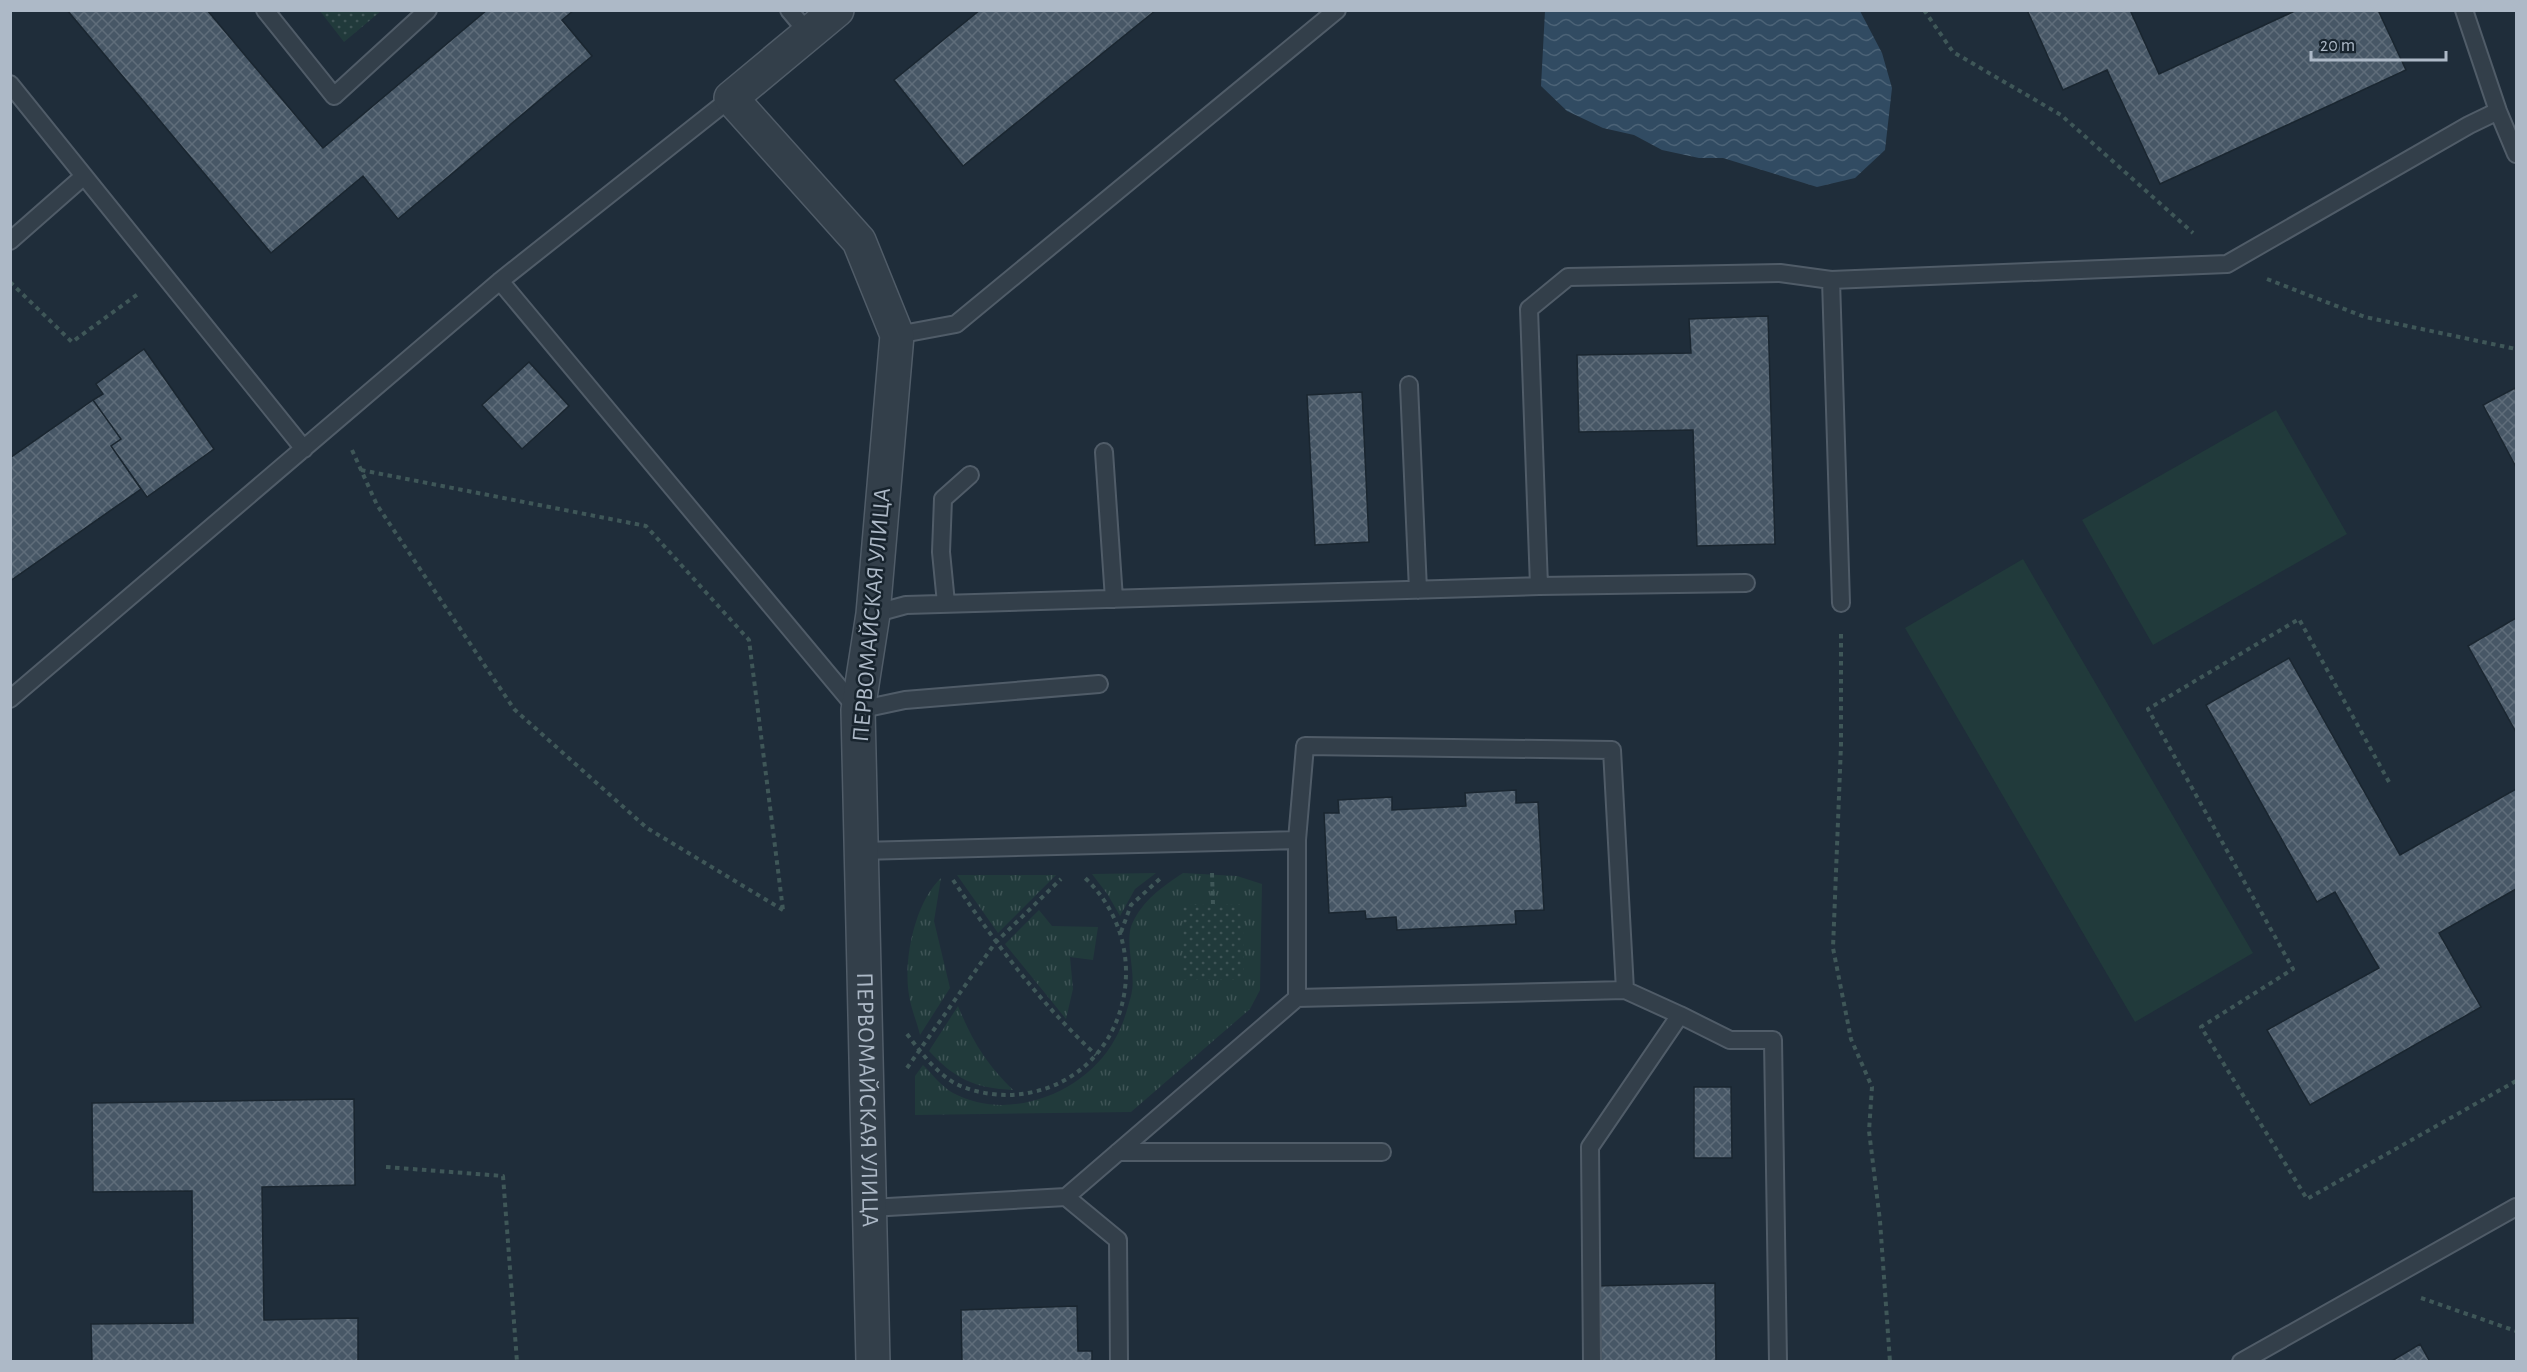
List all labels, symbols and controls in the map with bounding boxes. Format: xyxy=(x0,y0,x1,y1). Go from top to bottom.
scale bar xyxy=(2311,24,2446,62)
text: 20 m xyxy=(2320,37,2355,55)
street label: ПЕРВОМАЙСКАЯ УЛИЦА xyxy=(849,487,895,743)
street label: ПЕРВОМАЙСКАЯ УЛИЦА xyxy=(852,972,882,1227)

